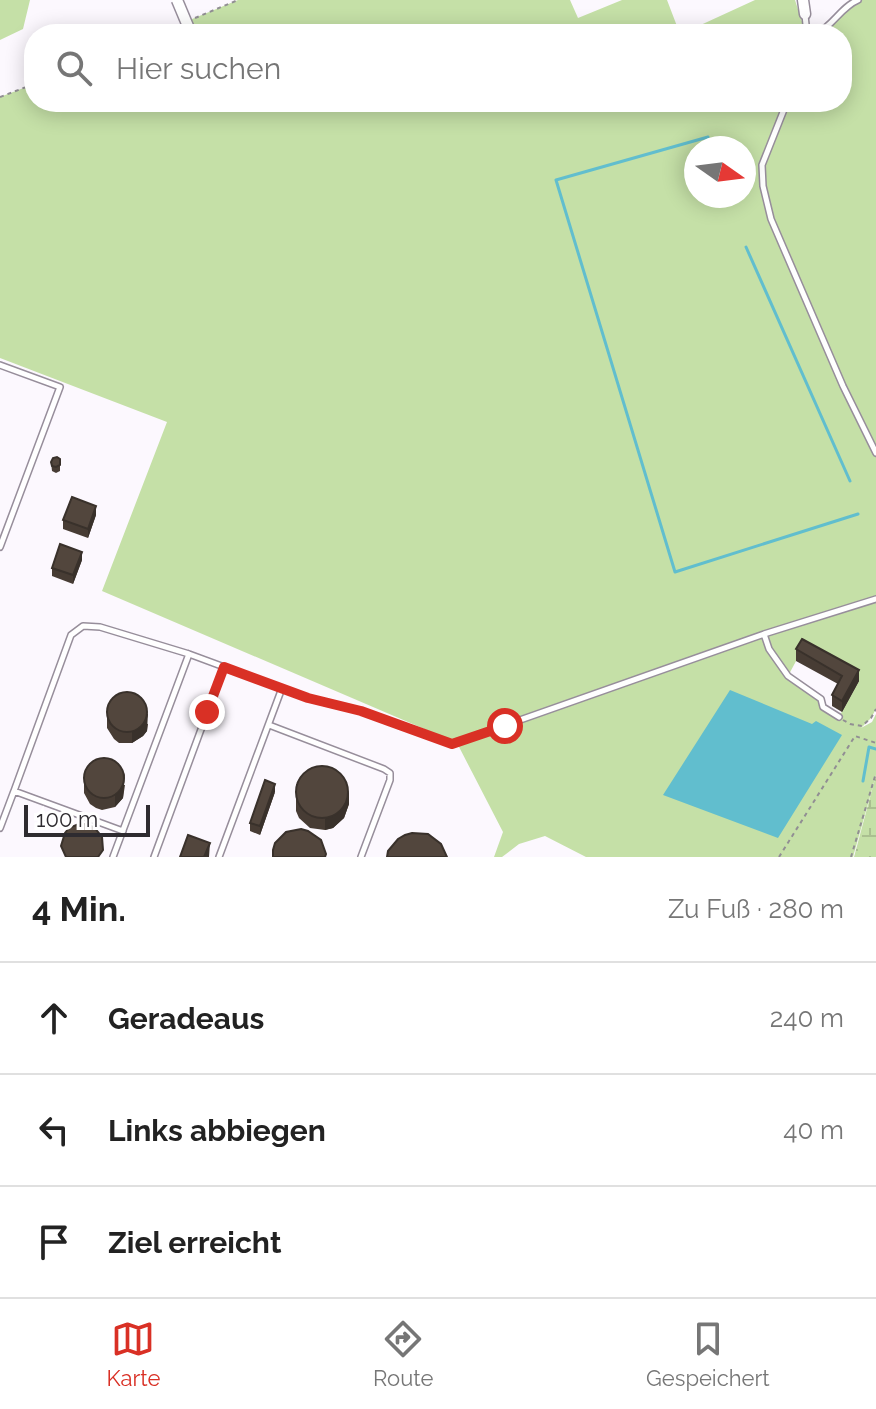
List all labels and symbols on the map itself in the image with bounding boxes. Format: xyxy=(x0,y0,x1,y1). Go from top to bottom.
north arrow xyxy=(684,136,756,208)
route end xyxy=(189,694,225,730)
route start xyxy=(487,708,523,744)
scale bar xyxy=(24,801,150,837)

